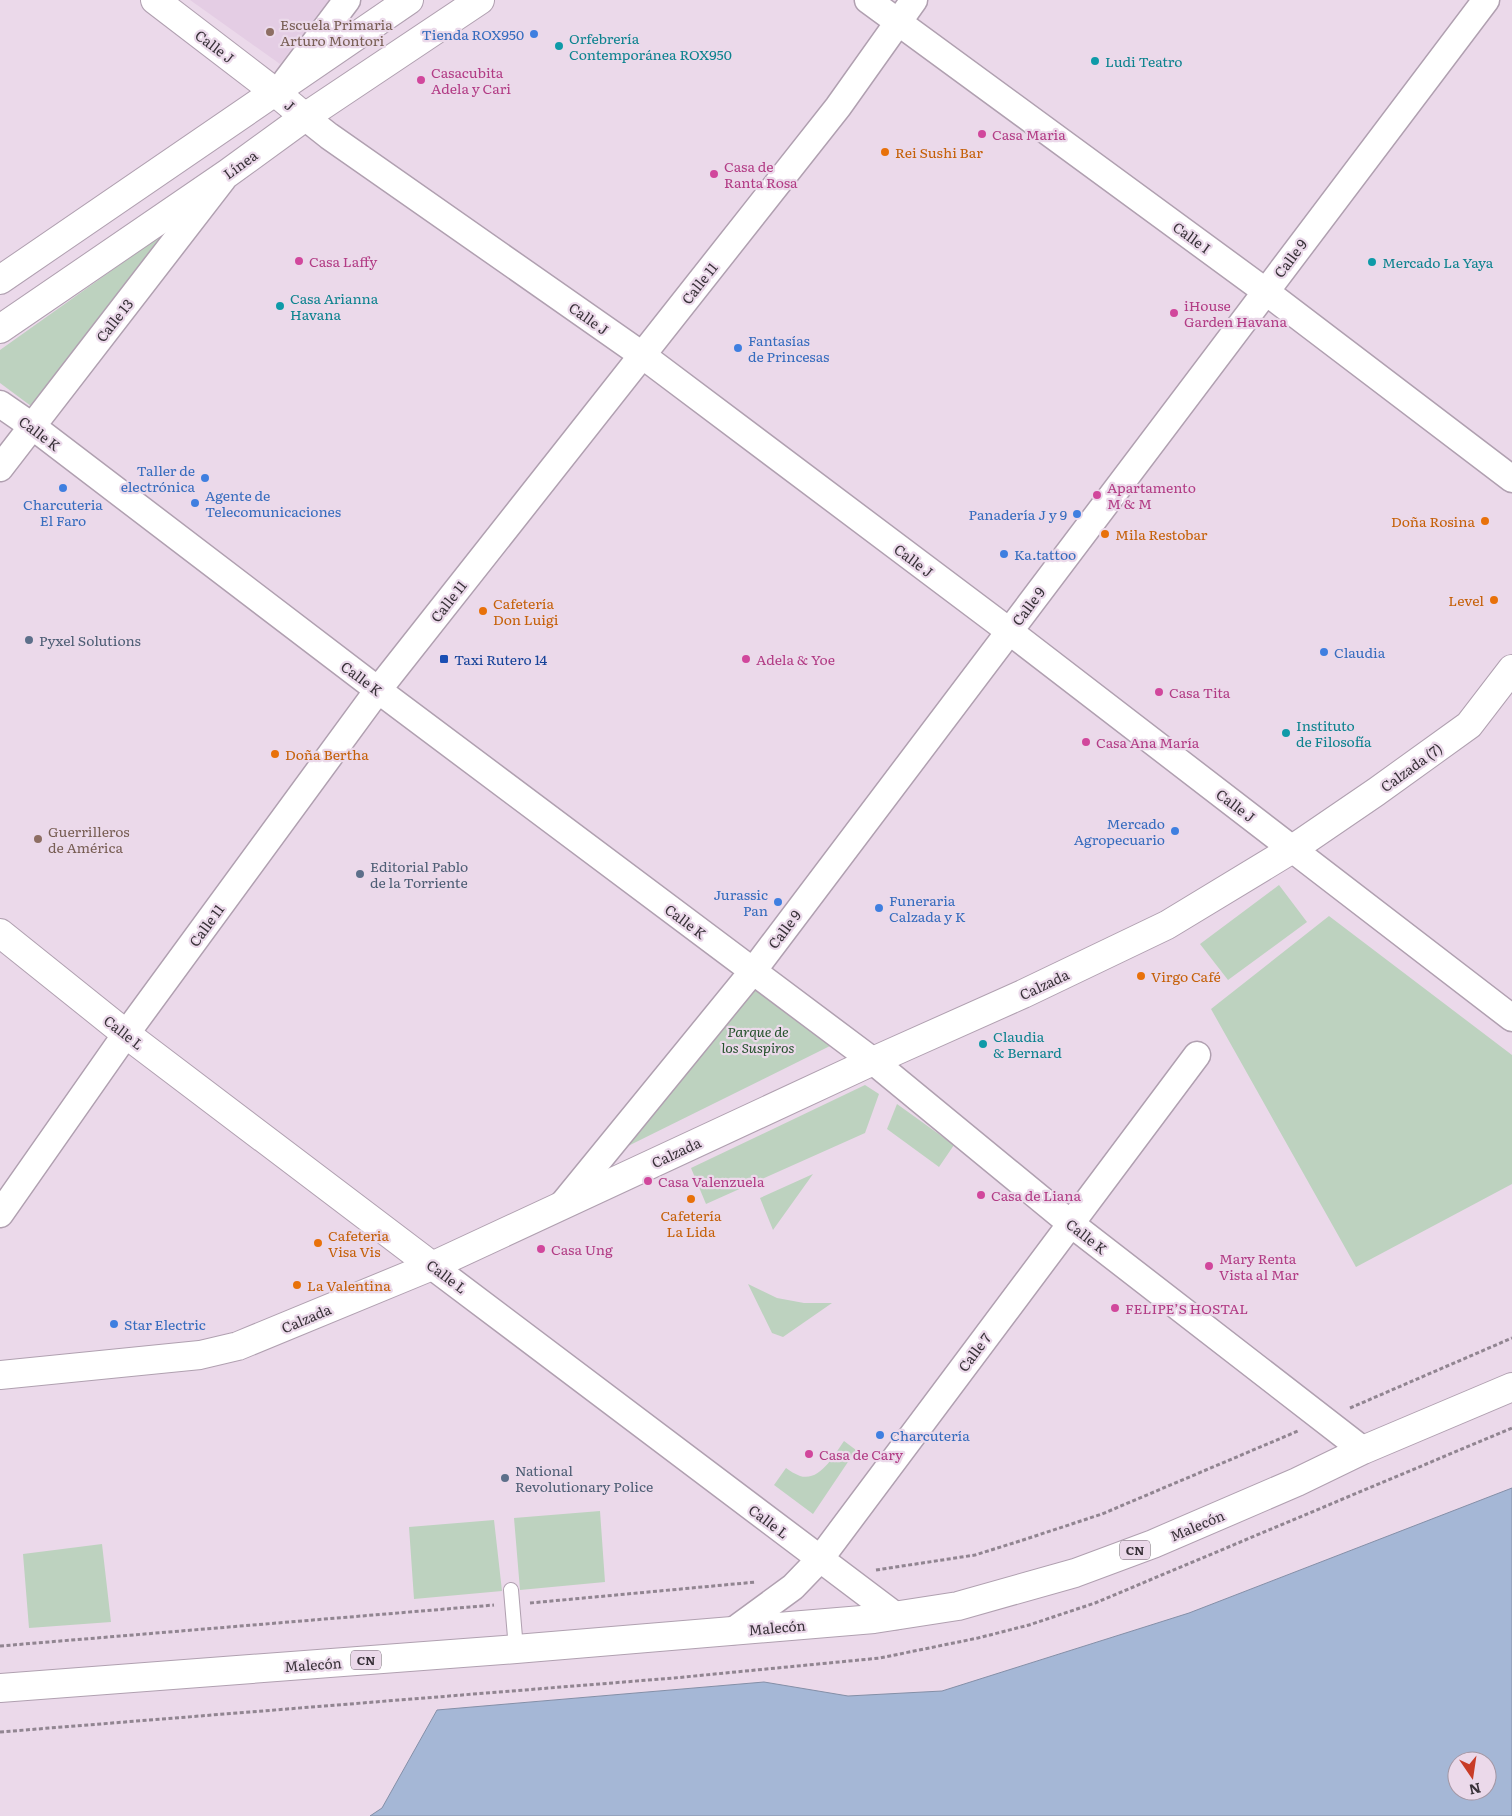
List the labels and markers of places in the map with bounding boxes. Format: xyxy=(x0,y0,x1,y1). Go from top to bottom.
place label: Escuela Primaria Arturo Montori xyxy=(280,14,393,50)
place label: Tienda ROX950 xyxy=(422,24,524,44)
marker: Escuela Primaria Arturo Montori xyxy=(264,26,276,38)
marker: Tienda ROX950 xyxy=(528,28,540,40)
place label: Orfebrería Contemporánea ROX950 xyxy=(569,28,732,64)
marker: Orfebrería Contemporánea ROX950 xyxy=(553,40,565,52)
place label: Ludi Teatro xyxy=(1105,51,1182,71)
marker: Ludi Teatro xyxy=(1089,55,1101,67)
place label: Casacubita Adela y Cari xyxy=(431,62,511,98)
marker: Casacubita Adela y Cari xyxy=(415,74,427,86)
place label: Casa Maria xyxy=(992,124,1066,144)
marker: Casa Maria xyxy=(976,128,988,140)
place label: Rei Sushi Bar xyxy=(895,142,983,162)
marker: Rei Sushi Bar xyxy=(879,146,891,158)
place label: Casa de Ranta Rosa xyxy=(724,156,798,192)
marker: Casa de Ranta Rosa xyxy=(708,168,720,180)
place label: Casa Laffy xyxy=(309,251,378,271)
place label: Mercado La Yaya xyxy=(1382,252,1494,272)
marker: Casa Laffy xyxy=(293,255,305,267)
marker: Mercado La Yaya xyxy=(1366,256,1378,268)
place label: Casa Arianna Havana xyxy=(290,288,379,324)
place label: iHouse Garden Havana xyxy=(1184,295,1288,331)
marker: Casa Arianna Havana xyxy=(274,300,286,312)
marker: iHouse Garden Havana xyxy=(1168,307,1180,319)
place label: Fantasías de Princesas xyxy=(748,330,829,366)
marker: Fantasías de Princesas xyxy=(732,342,744,354)
place label: Taller de electrónica xyxy=(121,460,195,496)
marker: Taller de electrónica xyxy=(199,472,211,484)
place label: Apartamento M & M xyxy=(1107,477,1196,513)
marker: Charcuteria El Faro xyxy=(57,482,69,494)
place label: Agente de Telecomunicaciones xyxy=(205,485,341,521)
marker: Apartamento M & M xyxy=(1091,489,1103,501)
place label: Charcuteria El Faro xyxy=(23,494,103,530)
marker: Agente de Telecomunicaciones xyxy=(189,497,201,509)
place label: Panadería J y 9 xyxy=(968,504,1067,524)
marker: Panadería J y 9 xyxy=(1071,508,1083,520)
place label: Doña Rosina xyxy=(1391,511,1475,531)
marker: Doña Rosina xyxy=(1479,515,1491,527)
place label: Mila Restobar xyxy=(1115,524,1208,544)
marker: Mila Restobar xyxy=(1099,528,1111,540)
place label: Ka.tattoo xyxy=(1014,544,1076,564)
marker: Ka.tattoo xyxy=(998,548,1010,560)
place label: Level xyxy=(1448,590,1484,610)
place label: Cafetería Don Luigi xyxy=(493,593,559,629)
marker: Level xyxy=(1488,594,1500,606)
marker: Cafetería Don Luigi xyxy=(477,605,489,617)
place label: Pyxel Solutions xyxy=(39,630,141,650)
marker: Pyxel Solutions xyxy=(23,634,35,646)
place label: Claudia xyxy=(1334,642,1386,662)
marker: Claudia xyxy=(1318,646,1330,658)
place label: Taxi Rutero 14 xyxy=(454,649,548,669)
place label: Adela & Yoe xyxy=(756,649,835,669)
marker: Taxi Rutero 14 xyxy=(438,653,450,665)
marker: Adela & Yoe xyxy=(740,653,752,665)
place label: Casa Tita xyxy=(1169,682,1231,702)
marker: Casa Tita xyxy=(1153,686,1165,698)
place label: Instituto de Filosofía xyxy=(1296,715,1372,751)
marker: Instituto de Filosofía xyxy=(1280,727,1292,739)
place label: Casa Ana María xyxy=(1096,732,1200,752)
marker: Casa Ana María xyxy=(1080,736,1092,748)
place label: Doña Bertha xyxy=(285,744,369,764)
marker: Doña Bertha xyxy=(269,748,281,760)
place label: Mercado Agropecuario xyxy=(1074,813,1165,849)
place label: Guerrilleros de América xyxy=(48,821,130,857)
marker: Mercado Agropecuario xyxy=(1169,825,1181,837)
marker: Guerrilleros de América xyxy=(32,833,44,845)
place label: Editorial Pablo de la Torriente xyxy=(370,856,468,892)
marker: Editorial Pablo de la Torriente xyxy=(354,868,366,880)
place label: Jurassic Pan xyxy=(713,884,768,920)
place label: Funeraria Calzada y K xyxy=(889,890,966,926)
marker: Jurassic Pan xyxy=(772,896,784,908)
marker: Funeraria Calzada y K xyxy=(873,902,885,914)
place label: Virgo Café xyxy=(1151,966,1221,986)
marker: Virgo Café xyxy=(1135,970,1147,982)
place label: Claudia & Bernard xyxy=(993,1026,1062,1062)
marker: Claudia & Bernard xyxy=(977,1038,989,1050)
place label: Casa Valenzuela xyxy=(658,1171,765,1191)
marker: Casa Valenzuela xyxy=(642,1175,654,1187)
place label: Casa de Liana xyxy=(991,1185,1081,1205)
marker: Casa de Liana xyxy=(975,1189,987,1201)
marker: Cafetería La Lida xyxy=(685,1193,697,1205)
place label: Cafetería La Lida xyxy=(660,1205,722,1241)
place label: Cafeteria Visa Vis xyxy=(328,1225,390,1261)
marker: Cafeteria Visa Vis xyxy=(312,1237,324,1249)
place label: Casa Ung xyxy=(551,1239,613,1259)
marker: Casa Ung xyxy=(535,1243,547,1255)
place label: Mary Renta Vista al Mar xyxy=(1219,1248,1299,1284)
marker: Mary Renta Vista al Mar xyxy=(1203,1260,1215,1272)
place label: La Valentina xyxy=(307,1275,391,1295)
marker: La Valentina xyxy=(291,1279,303,1291)
place label: FELIPE’S HOSTAL xyxy=(1125,1298,1248,1318)
marker: FELIPE’S HOSTAL xyxy=(1109,1302,1121,1314)
place label: Star Electric xyxy=(124,1314,206,1334)
marker: Star Electric xyxy=(108,1318,120,1330)
place label: Charcutería xyxy=(890,1425,970,1445)
marker: Charcutería xyxy=(874,1429,886,1441)
place label: Casa de Cary xyxy=(819,1444,904,1464)
marker: Casa de Cary xyxy=(803,1448,815,1460)
place label: National Revolutionary Police xyxy=(515,1460,653,1496)
marker: National Revolutionary Police xyxy=(499,1472,511,1484)

